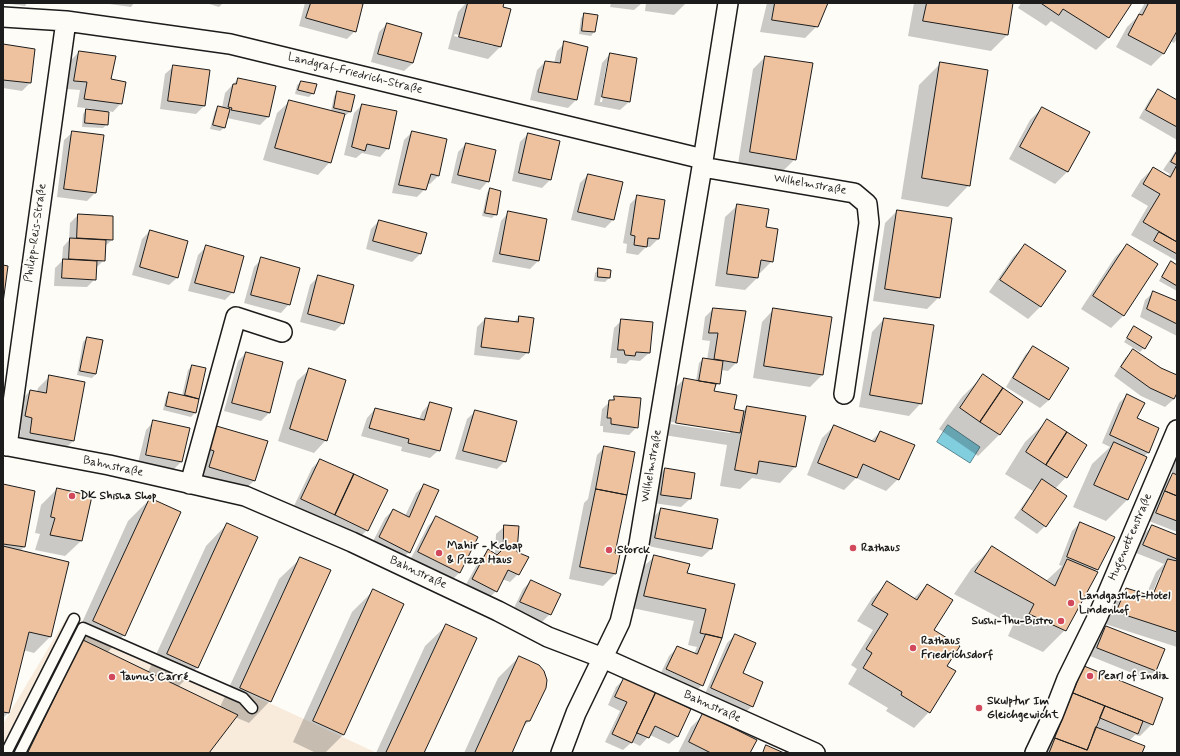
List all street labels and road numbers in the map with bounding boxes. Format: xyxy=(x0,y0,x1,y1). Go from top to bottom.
street label: Landgraf-Friedrich-Straße xyxy=(286,50,424,98)
street label: Wilhelmstraße xyxy=(772,172,848,198)
street label: Philipp-Reis-Straße xyxy=(22,183,50,283)
street label: Wilhelmstraße xyxy=(639,428,665,504)
street label: Bahnstraße xyxy=(81,454,145,480)
street label: Hugenottenstraße xyxy=(1106,491,1156,583)
street label: Bahnstraße xyxy=(387,553,449,593)
street label: Bahnstraße xyxy=(681,688,743,726)

